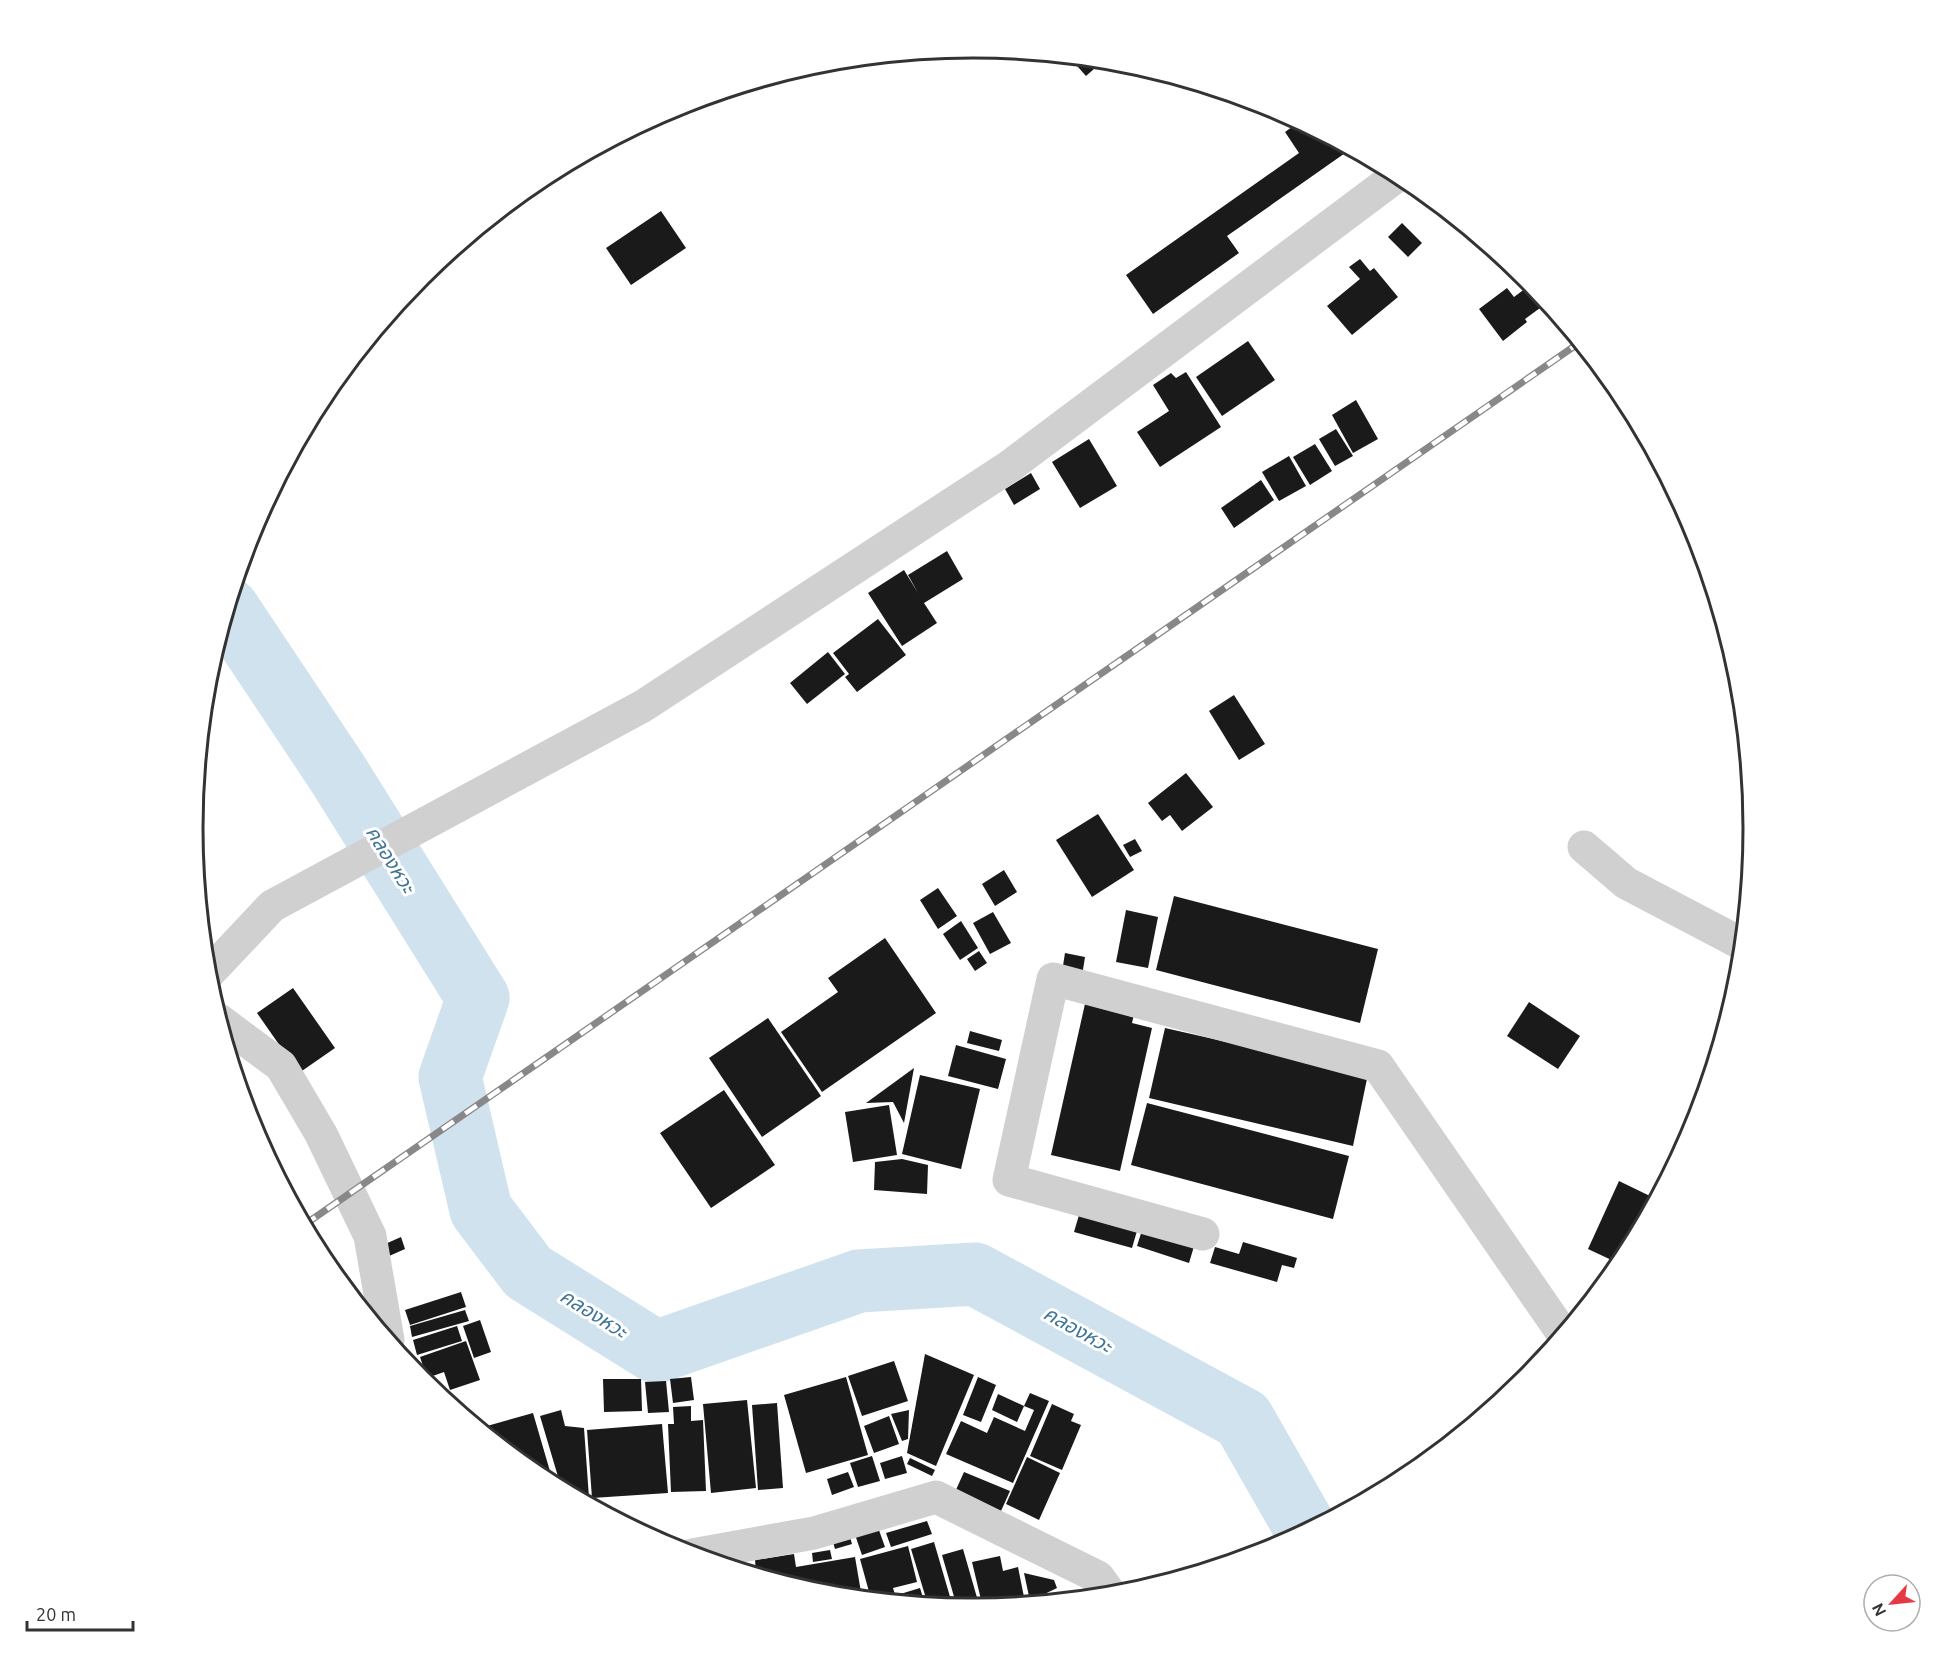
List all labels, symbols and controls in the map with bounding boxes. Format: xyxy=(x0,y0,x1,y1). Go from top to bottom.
water label: คลองหวะ xyxy=(362,821,422,898)
water label: คลองหวะ xyxy=(556,1284,633,1344)
water label: คลองหวะ xyxy=(1040,1301,1118,1358)
north arrow xyxy=(1862,1573,1922,1633)
scale bar xyxy=(27,1594,134,1632)
text: N xyxy=(1868,1600,1889,1619)
text: 20 m xyxy=(36,1604,76,1624)

